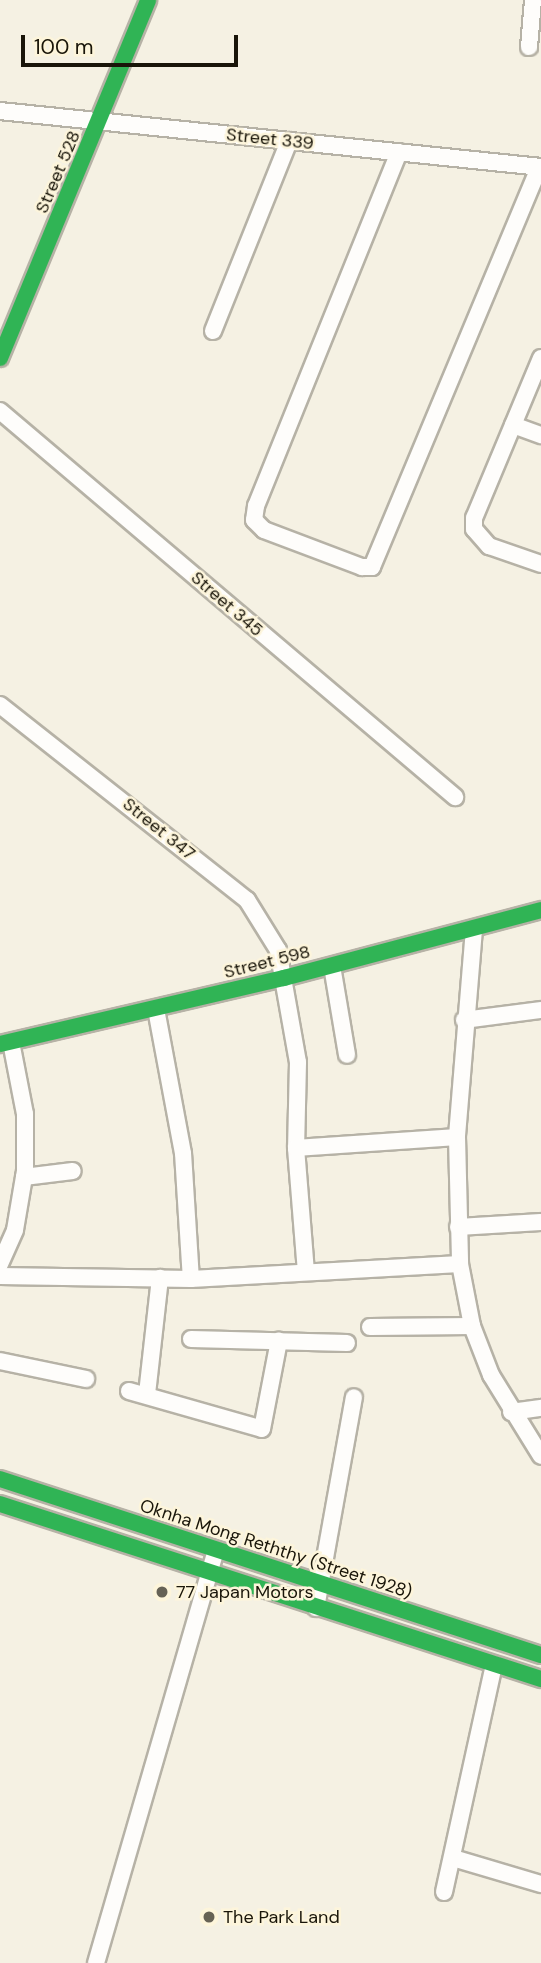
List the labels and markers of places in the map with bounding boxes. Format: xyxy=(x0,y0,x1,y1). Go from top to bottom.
place label: 77 Japan Motors xyxy=(176,1581,314,1603)
marker: 77 Japan Motors xyxy=(154,1584,170,1600)
place label: The Park Land xyxy=(223,1906,340,1928)
marker: The Park Land xyxy=(201,1909,217,1925)

